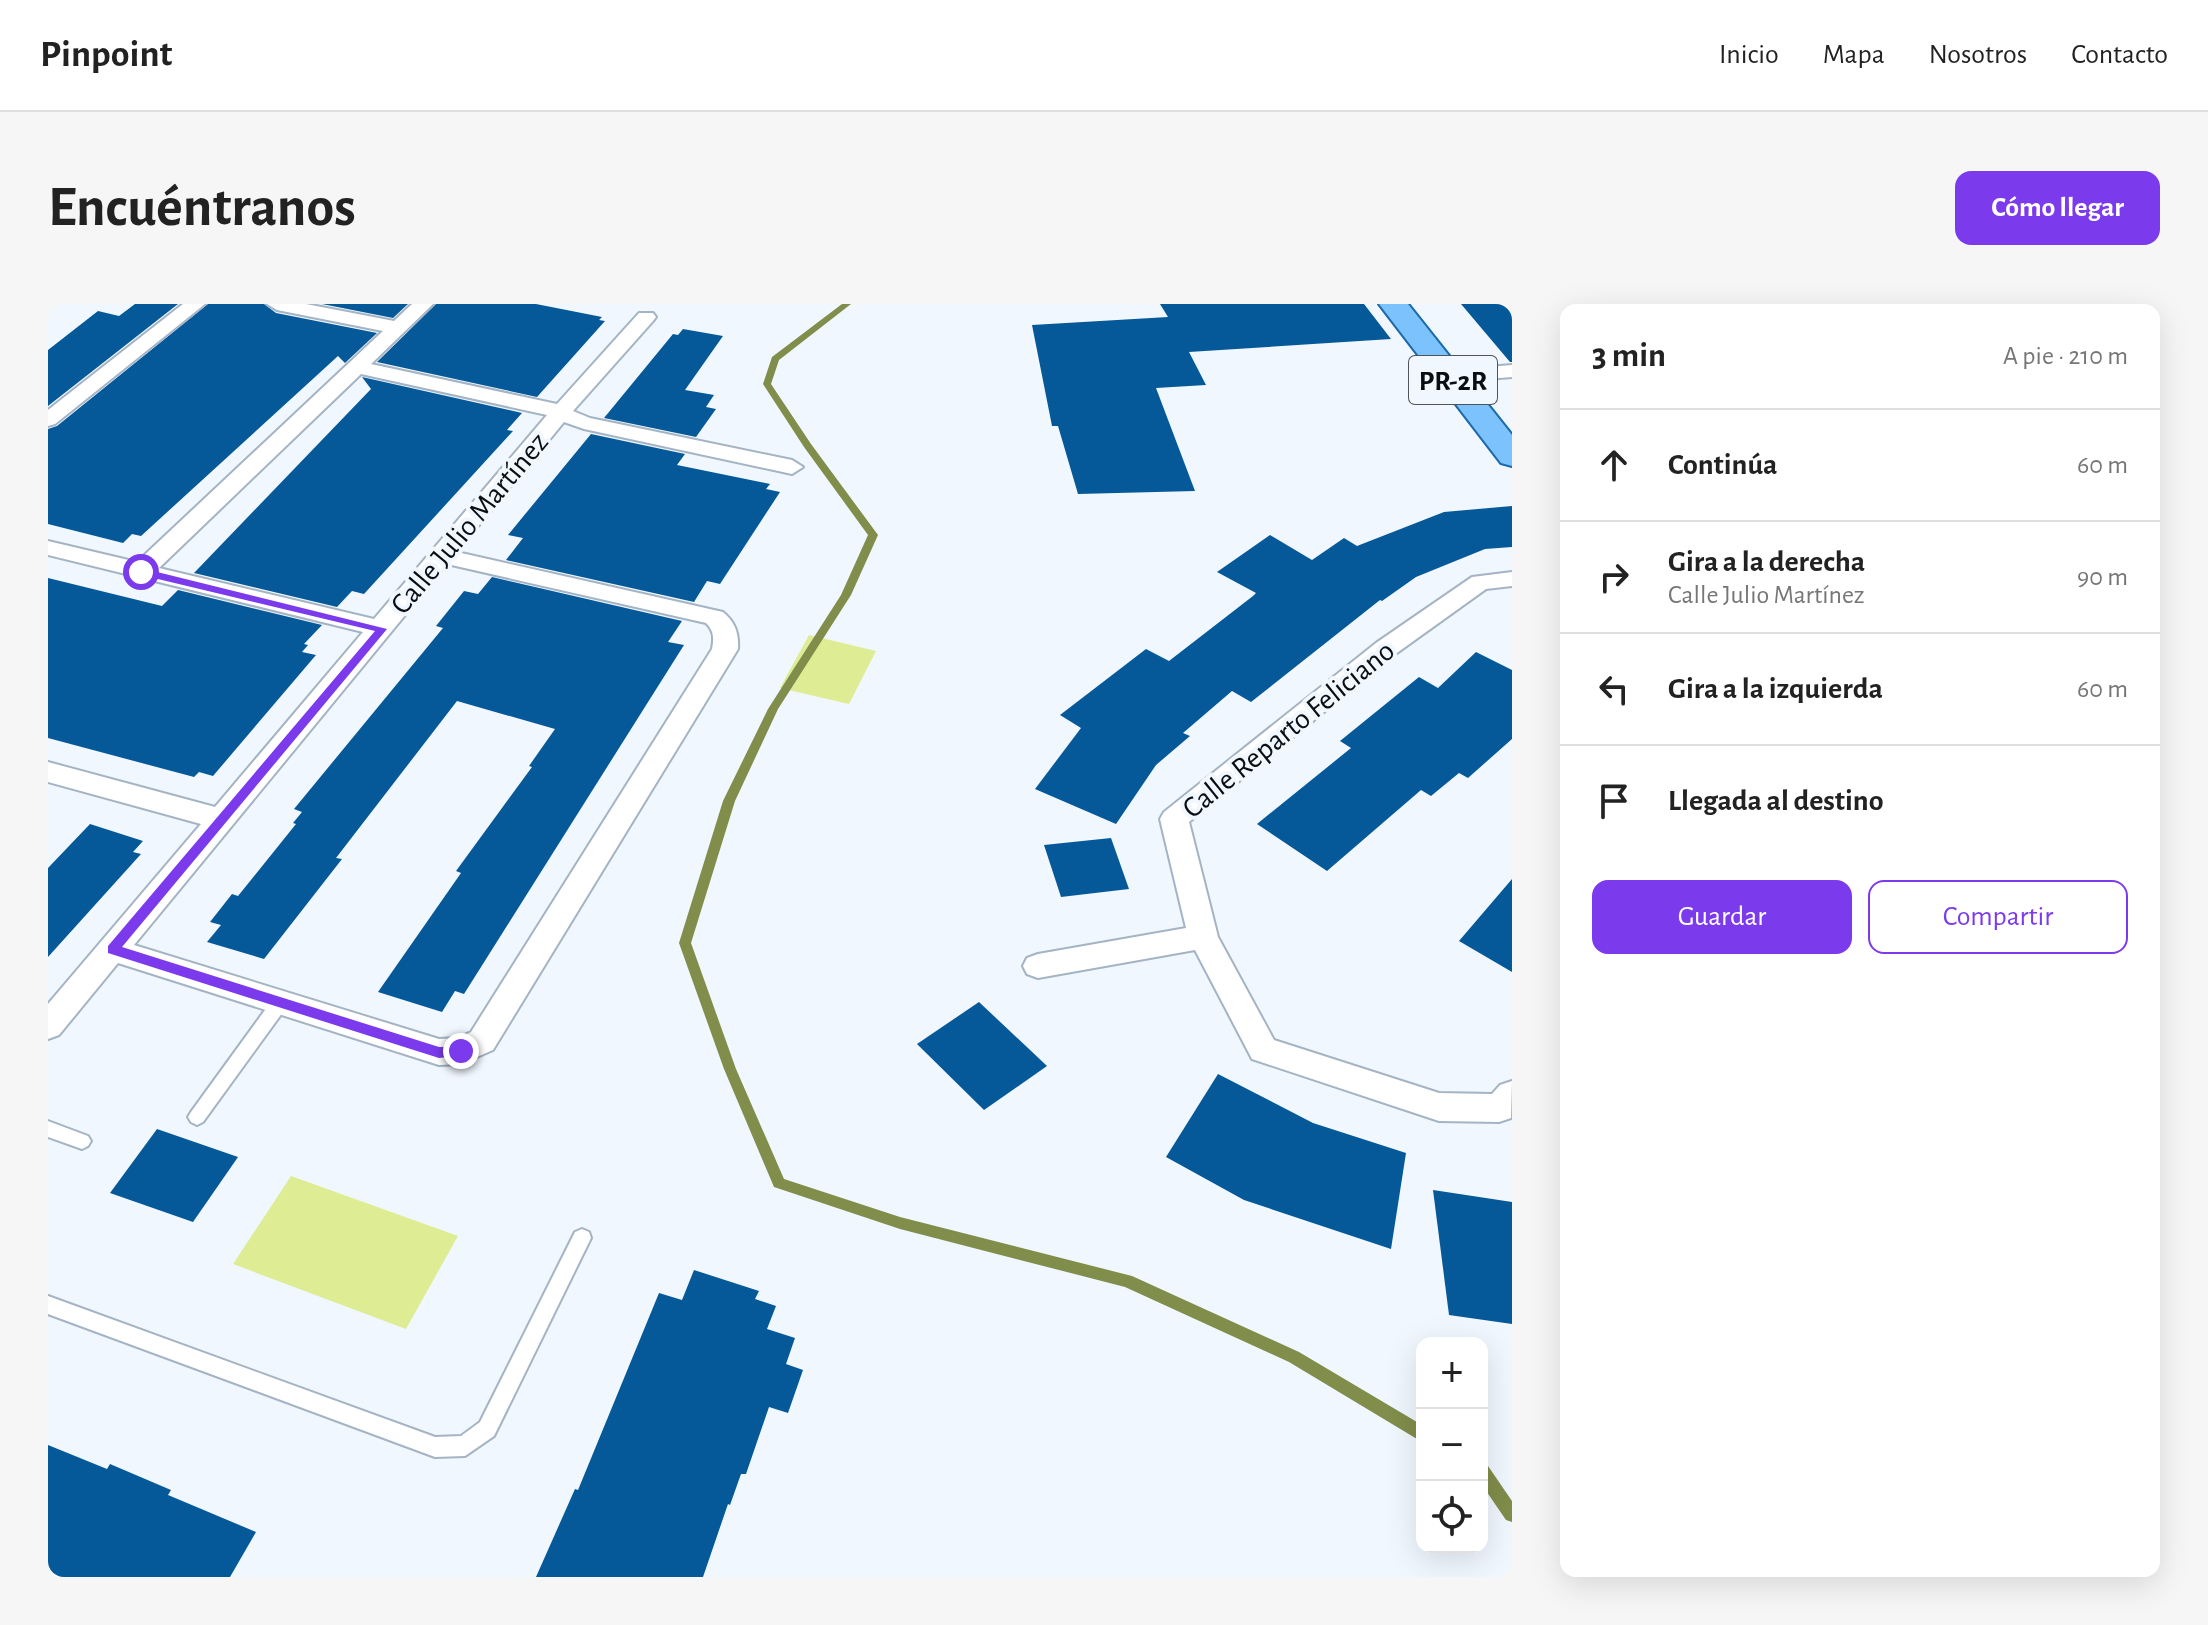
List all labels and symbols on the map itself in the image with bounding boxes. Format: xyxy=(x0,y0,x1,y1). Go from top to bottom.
road number: PR-2R xyxy=(1409,356,1497,404)
street label: Calle Julio Martínez xyxy=(385,427,554,620)
route start xyxy=(123,554,159,590)
street label: Calle Reparto Feliciano xyxy=(1177,635,1400,824)
route end xyxy=(443,1033,479,1069)

